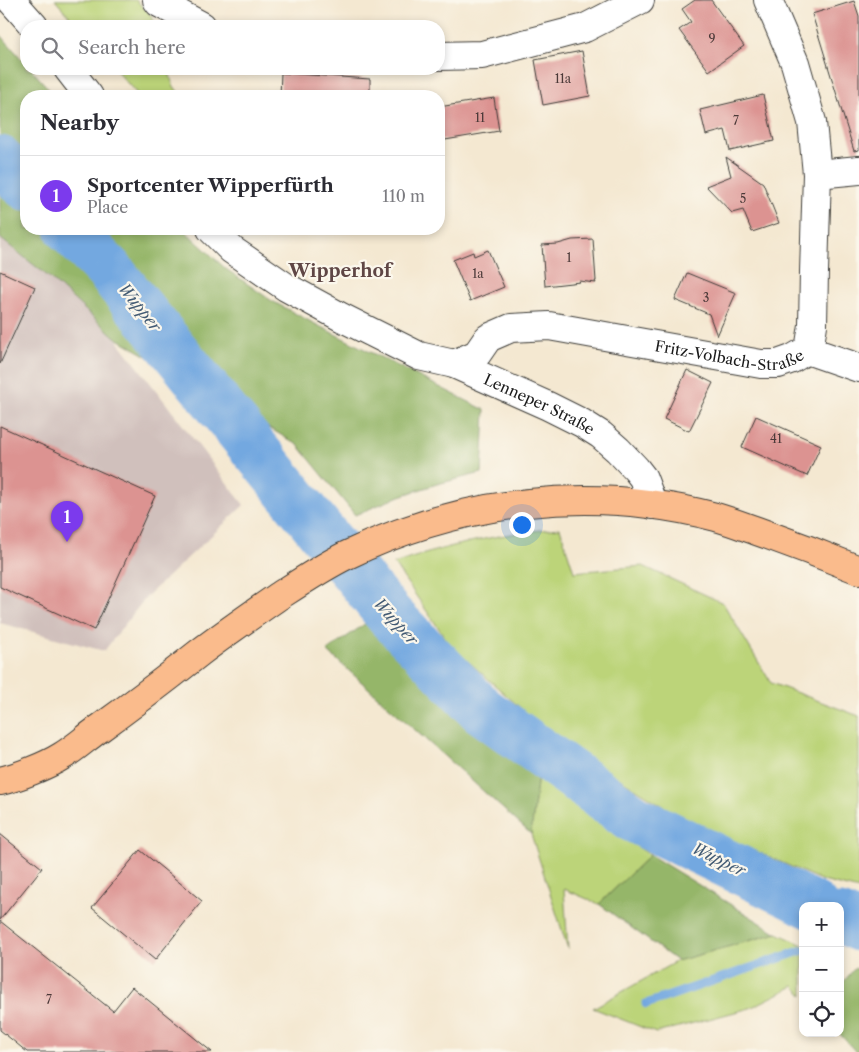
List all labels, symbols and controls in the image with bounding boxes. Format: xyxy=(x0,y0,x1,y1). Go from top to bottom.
search box xyxy=(20,20,445,75)
house number: 9 xyxy=(708,31,716,46)
icon: search xyxy=(38,34,66,62)
text: Search here xyxy=(78,36,186,59)
house number: 11a xyxy=(555,71,572,86)
text: Nearby xyxy=(40,110,119,135)
house number: 11 xyxy=(475,110,485,125)
house number: 7 xyxy=(733,113,739,128)
text: Sportcenter Wipperfürth xyxy=(87,174,334,197)
text: 1 xyxy=(52,186,60,206)
text: 110 m xyxy=(382,186,425,206)
house number: 5 xyxy=(740,191,746,206)
text: Place xyxy=(87,197,128,217)
house number: 1 xyxy=(566,250,572,265)
district label: Wipperhof xyxy=(288,260,394,282)
house number: 1a xyxy=(472,266,484,281)
water label: Wupper xyxy=(114,279,167,337)
house number: 3 xyxy=(703,290,709,305)
street label: Fritz-Volbach-Straße xyxy=(653,336,807,374)
street label: Lenneper Straße xyxy=(481,369,598,438)
house number: 41 xyxy=(770,431,782,446)
pin: 1 xyxy=(51,501,83,542)
your location xyxy=(509,512,535,538)
water label: Wupper xyxy=(369,593,424,650)
water label: Wupper xyxy=(689,838,750,881)
map controls xyxy=(799,902,844,1037)
button: + xyxy=(799,902,844,947)
button: − xyxy=(799,947,844,992)
house number: 7 xyxy=(46,992,52,1007)
button: locate xyxy=(799,992,844,1037)

